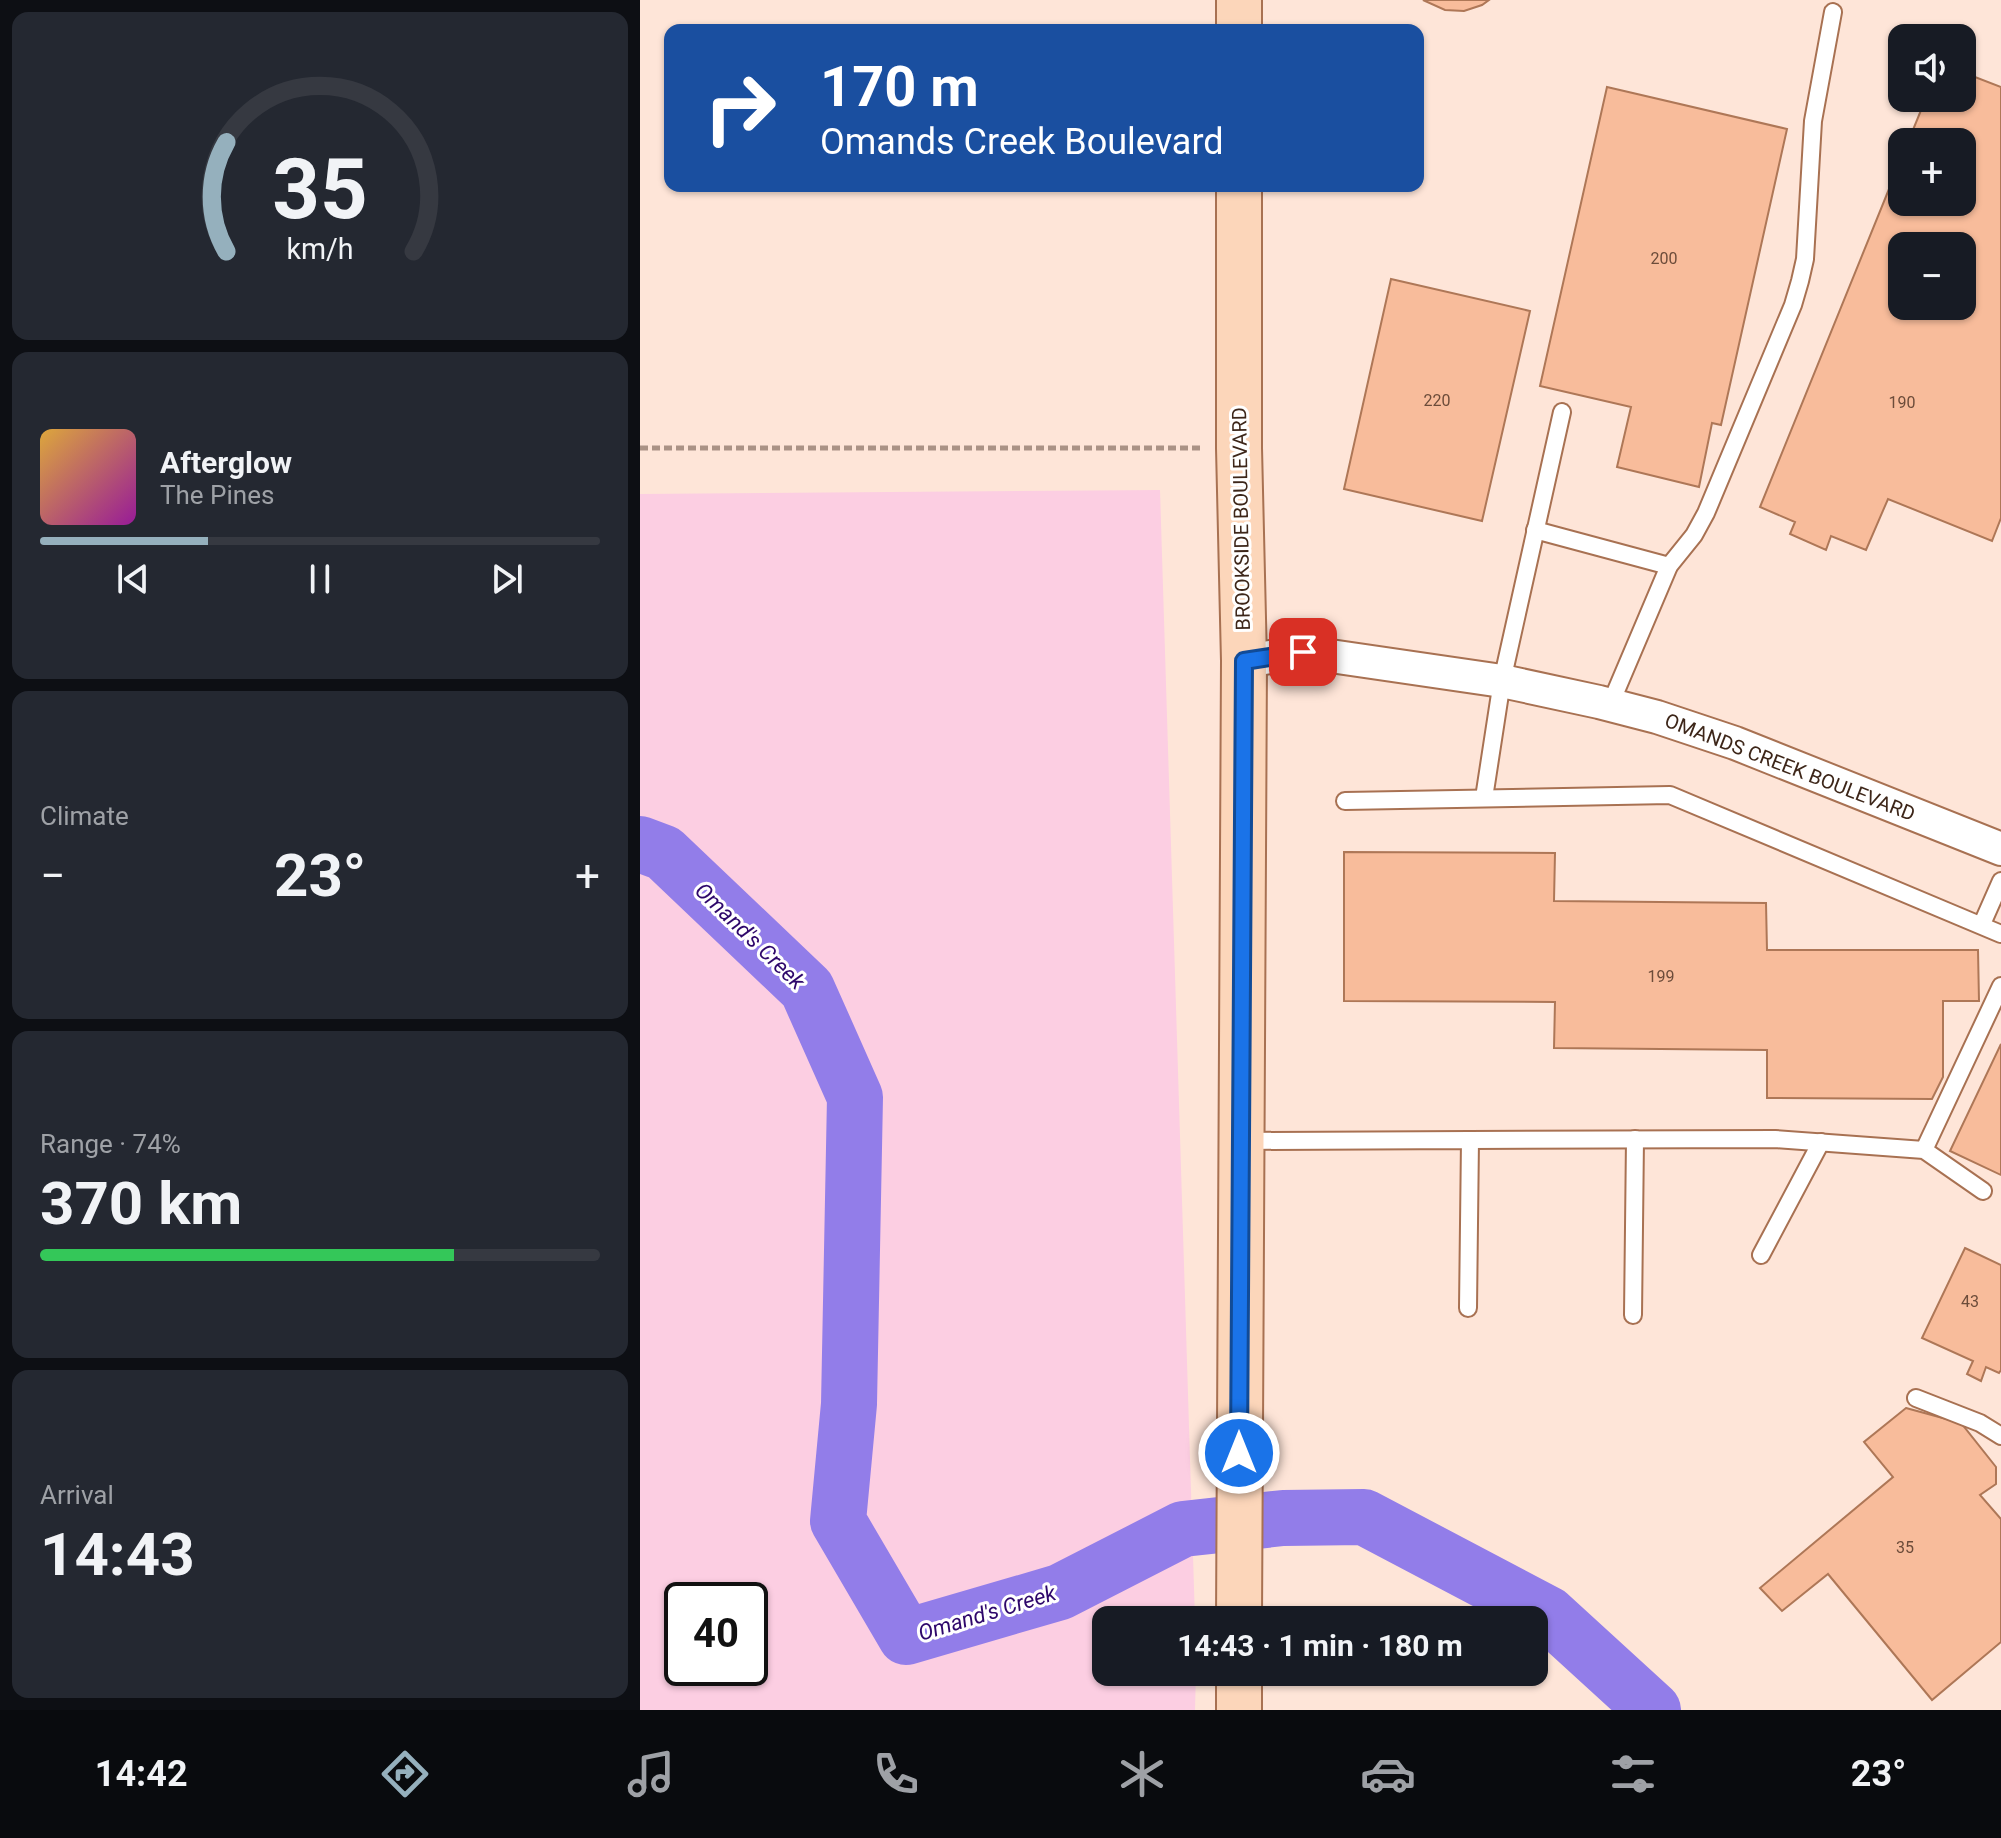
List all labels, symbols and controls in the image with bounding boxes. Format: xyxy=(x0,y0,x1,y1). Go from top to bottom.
map controls xyxy=(1888,24,1976,320)
button: sound xyxy=(1888,24,1976,112)
text: 170 m xyxy=(820,54,979,120)
icon: right xyxy=(688,56,792,160)
text: Omands Creek Boulevard xyxy=(820,121,1224,163)
button: + xyxy=(1888,128,1976,216)
text: 35 xyxy=(272,140,368,237)
text: km/h xyxy=(286,232,354,266)
button: − xyxy=(1888,232,1976,320)
house number: 200 xyxy=(1651,249,1677,268)
house number: 220 xyxy=(1424,391,1450,410)
house number: 190 xyxy=(1889,393,1915,412)
street label: BROOKSIDE BOULEVARD xyxy=(1227,407,1255,631)
text: Afterglow xyxy=(160,445,292,480)
text: The Pines xyxy=(160,480,274,510)
icon: previous xyxy=(111,557,155,601)
icon: pause xyxy=(298,557,342,601)
icon: next xyxy=(485,557,529,601)
pin xyxy=(1269,618,1337,686)
icon: arrive xyxy=(1281,630,1325,674)
street label: OMANDS CREEK BOULEVARD xyxy=(1661,708,1919,826)
text: Climate xyxy=(40,801,129,831)
text: 23° xyxy=(274,840,366,911)
text: − xyxy=(40,850,65,902)
text: + xyxy=(575,850,600,902)
water label: Omand's Creek xyxy=(690,878,811,995)
house number: 199 xyxy=(1648,967,1674,986)
text: Range · 74% xyxy=(40,1129,181,1159)
text: 370 km xyxy=(40,1168,242,1239)
house number: 43 xyxy=(1961,1292,1979,1311)
position arrow xyxy=(1197,1411,1281,1495)
text: Arrival xyxy=(40,1480,114,1510)
text: 14:43 xyxy=(40,1519,195,1590)
house number: 35 xyxy=(1896,1538,1914,1557)
water label: Omand's Creek xyxy=(915,1580,1060,1646)
speed limit sign: 40 xyxy=(664,1582,768,1686)
text: 14:43 · 1 min · 180 m xyxy=(1177,1628,1463,1663)
icon: directions xyxy=(377,1746,433,1802)
icon: music xyxy=(623,1746,679,1802)
icon: phone xyxy=(868,1746,924,1802)
icon: climate xyxy=(1114,1746,1170,1802)
icon: car xyxy=(1360,1746,1416,1802)
icon: filters xyxy=(1605,1746,1661,1802)
text: 14:42 xyxy=(95,1753,188,1795)
text: 23° xyxy=(1851,1753,1906,1795)

